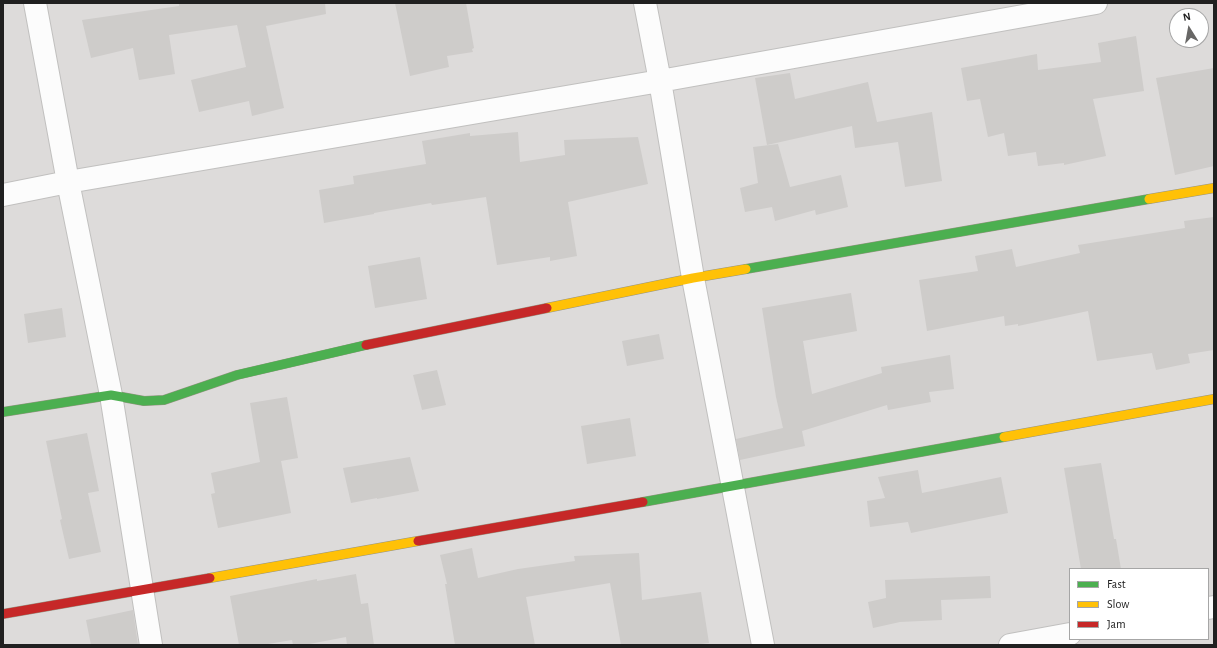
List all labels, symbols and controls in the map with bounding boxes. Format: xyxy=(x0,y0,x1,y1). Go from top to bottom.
north arrow xyxy=(1169,8,1209,48)
text: N xyxy=(1182,11,1192,23)
legend xyxy=(1069,568,1209,640)
text: Fast xyxy=(1107,578,1126,590)
text: Slow xyxy=(1107,598,1129,610)
text: Jam xyxy=(1107,618,1126,630)

